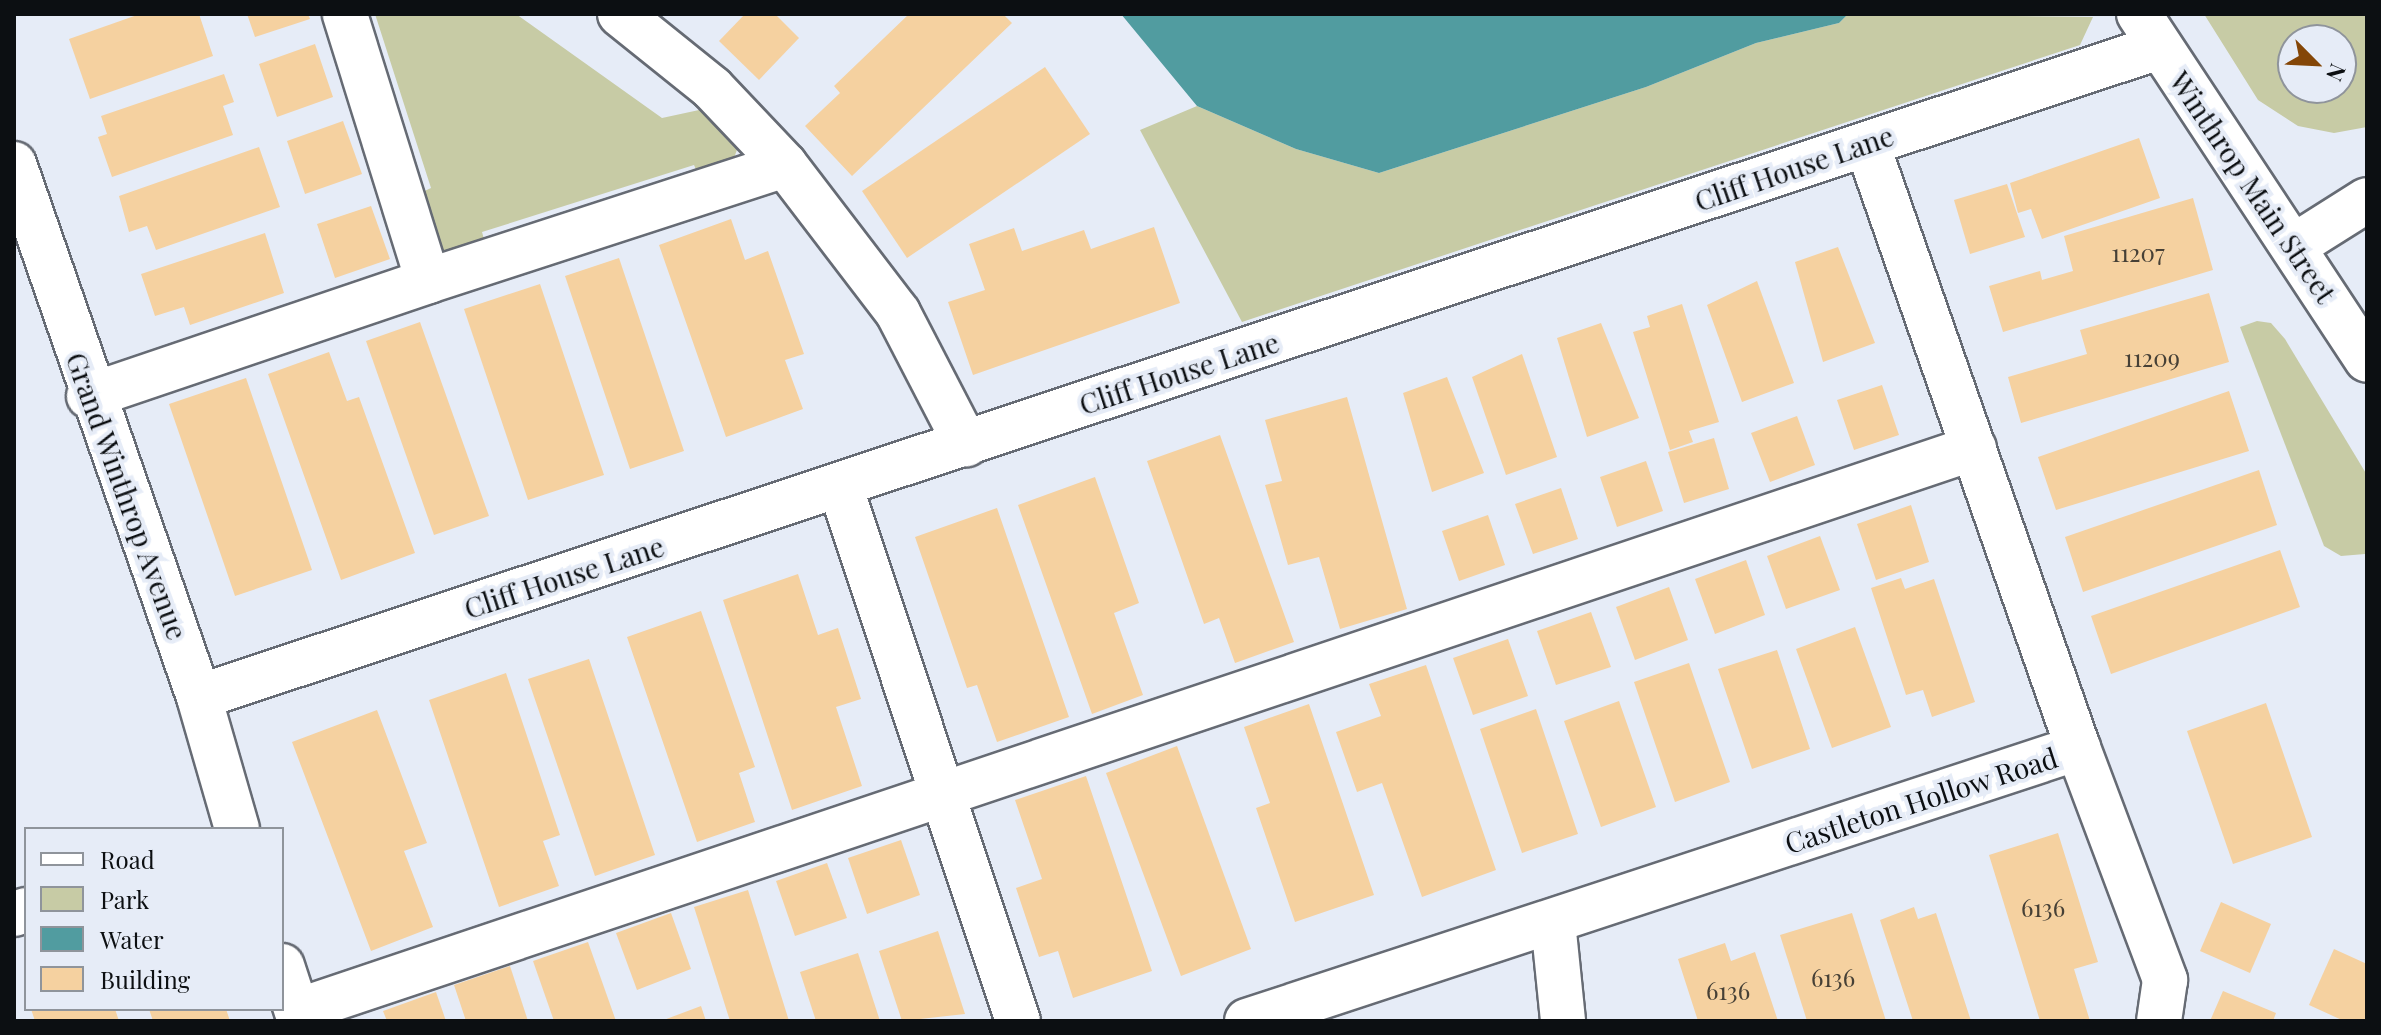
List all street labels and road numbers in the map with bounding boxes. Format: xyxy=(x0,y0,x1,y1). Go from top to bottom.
street label: Winthrop Main Street xyxy=(2163,65,2343,309)
street label: Cliff House Lane xyxy=(1690,118,1898,218)
street label: Cliff House Lane xyxy=(1075,325,1283,421)
street label: Grand Winthrop Avenue xyxy=(59,347,195,645)
street label: Cliff House Lane xyxy=(460,529,668,625)
street label: Castleton Hollow Road xyxy=(1780,740,2062,860)

